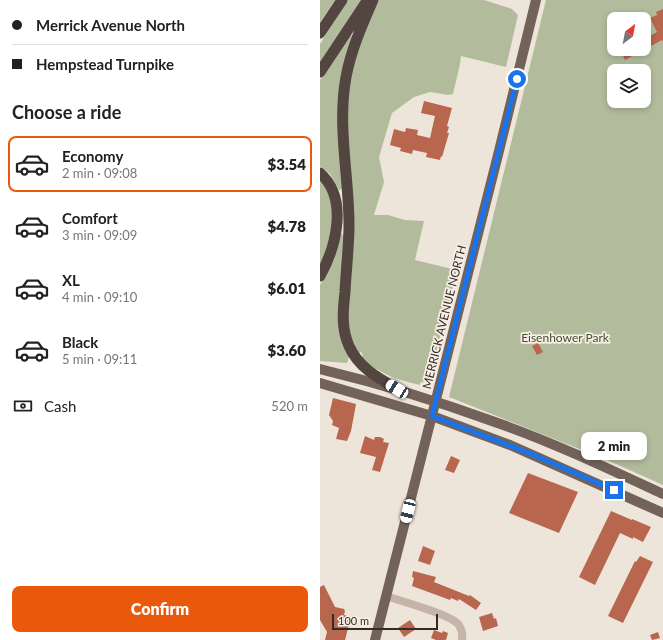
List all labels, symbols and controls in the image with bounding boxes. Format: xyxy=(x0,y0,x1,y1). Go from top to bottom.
north arrow xyxy=(607,12,651,56)
map controls xyxy=(607,12,651,108)
text: Merrick Avenue North xyxy=(36,16,185,34)
text: Hempstead Turnpike xyxy=(36,55,174,73)
button: layers xyxy=(607,64,651,108)
route start xyxy=(508,70,526,88)
text: Choose a ride xyxy=(12,101,121,123)
icon: car xyxy=(14,146,50,182)
text: Economy xyxy=(62,147,123,165)
text: $3.54 xyxy=(268,155,306,173)
text: 2 min · 09:08 xyxy=(62,165,137,181)
icon: car xyxy=(14,208,50,244)
text: Comfort xyxy=(62,209,118,227)
text: $4.78 xyxy=(268,217,306,235)
text: 3 min · 09:09 xyxy=(62,227,137,243)
street label: MERRICK AVENUE NORTH xyxy=(419,243,469,391)
icon: car xyxy=(14,270,50,306)
text: XL xyxy=(62,271,80,289)
text: $6.01 xyxy=(268,279,306,297)
text: 4 min · 09:10 xyxy=(62,289,137,305)
park label: Eisenhower Park xyxy=(521,330,610,345)
icon: car xyxy=(14,332,50,368)
text: Black xyxy=(62,333,98,351)
text: $3.60 xyxy=(268,341,306,359)
text: 5 min · 09:11 xyxy=(62,351,137,367)
car xyxy=(384,378,410,400)
icon: cash xyxy=(12,395,34,417)
text: Cash xyxy=(44,397,76,415)
text: 520 m xyxy=(271,398,308,414)
callout: 2 min xyxy=(581,432,647,460)
text: 2 min xyxy=(598,438,630,454)
route end xyxy=(605,481,623,499)
car xyxy=(399,498,417,524)
button: Confirm xyxy=(12,586,308,632)
scale bar xyxy=(332,612,438,631)
text: 100 m xyxy=(338,614,369,627)

